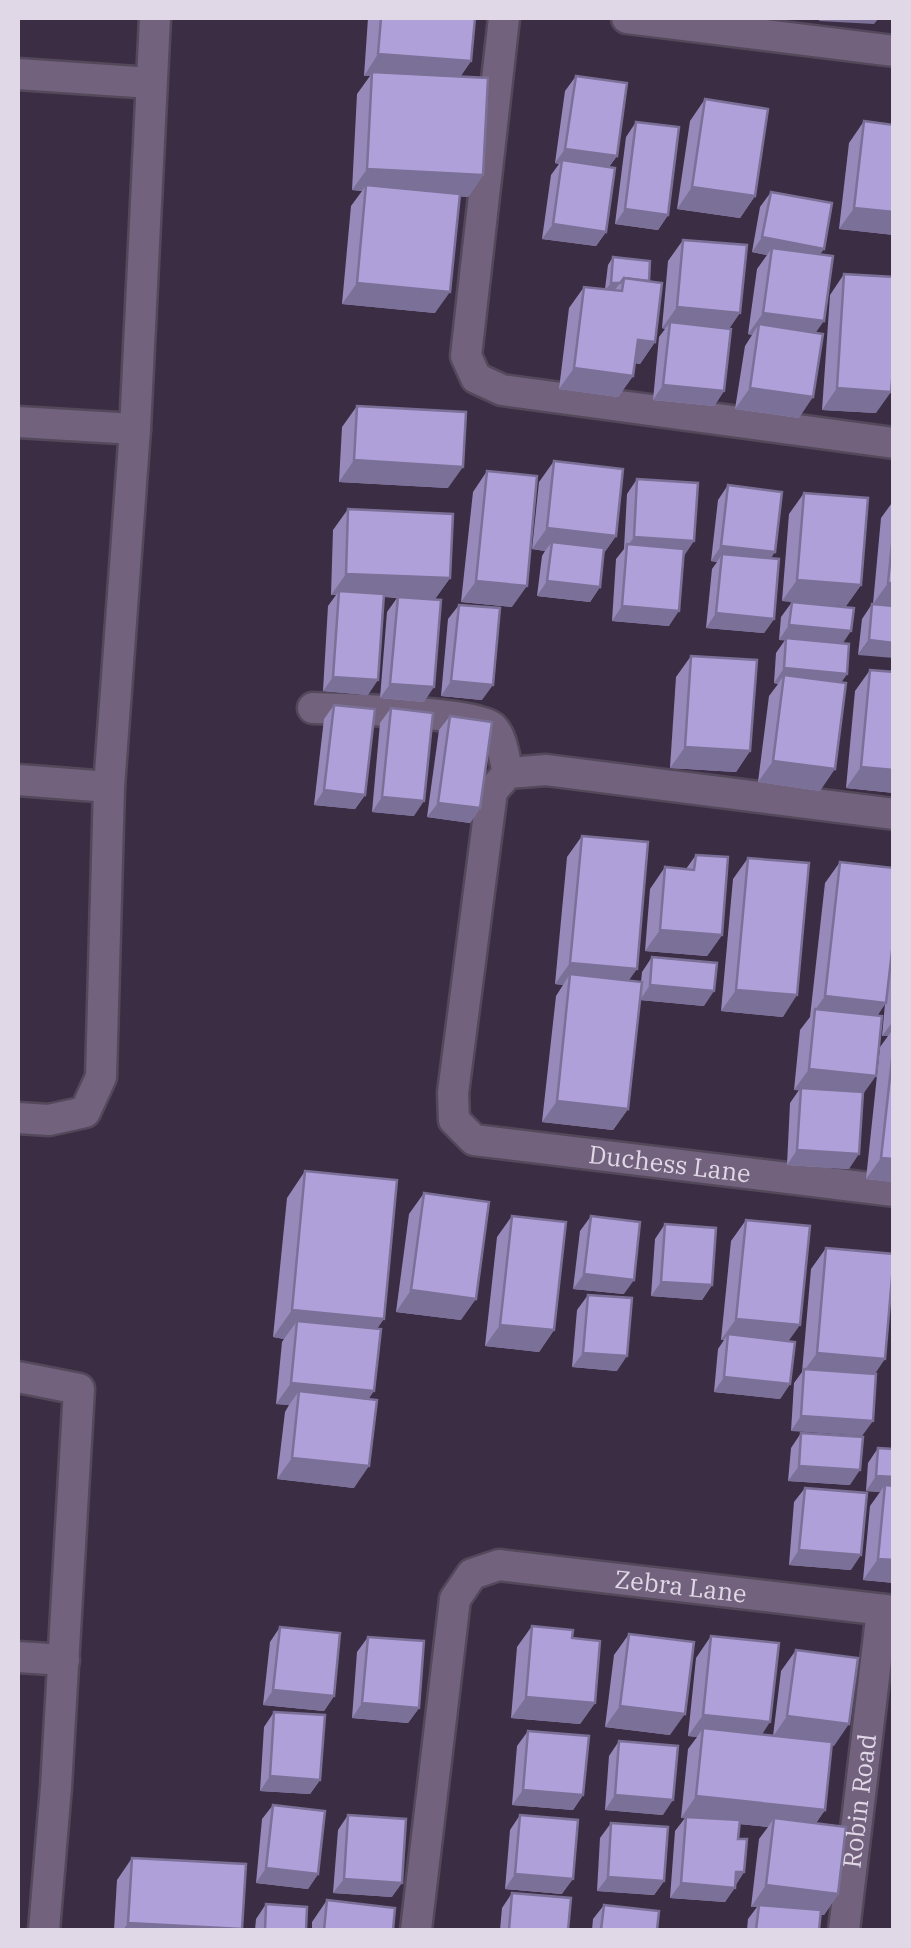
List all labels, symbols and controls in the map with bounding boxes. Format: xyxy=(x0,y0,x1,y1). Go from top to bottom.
street label: Duchess Lane xyxy=(587,1137,753,1189)
street label: Zebra Lane xyxy=(613,1562,749,1610)
street label: Robin Road xyxy=(834,1732,883,1870)

